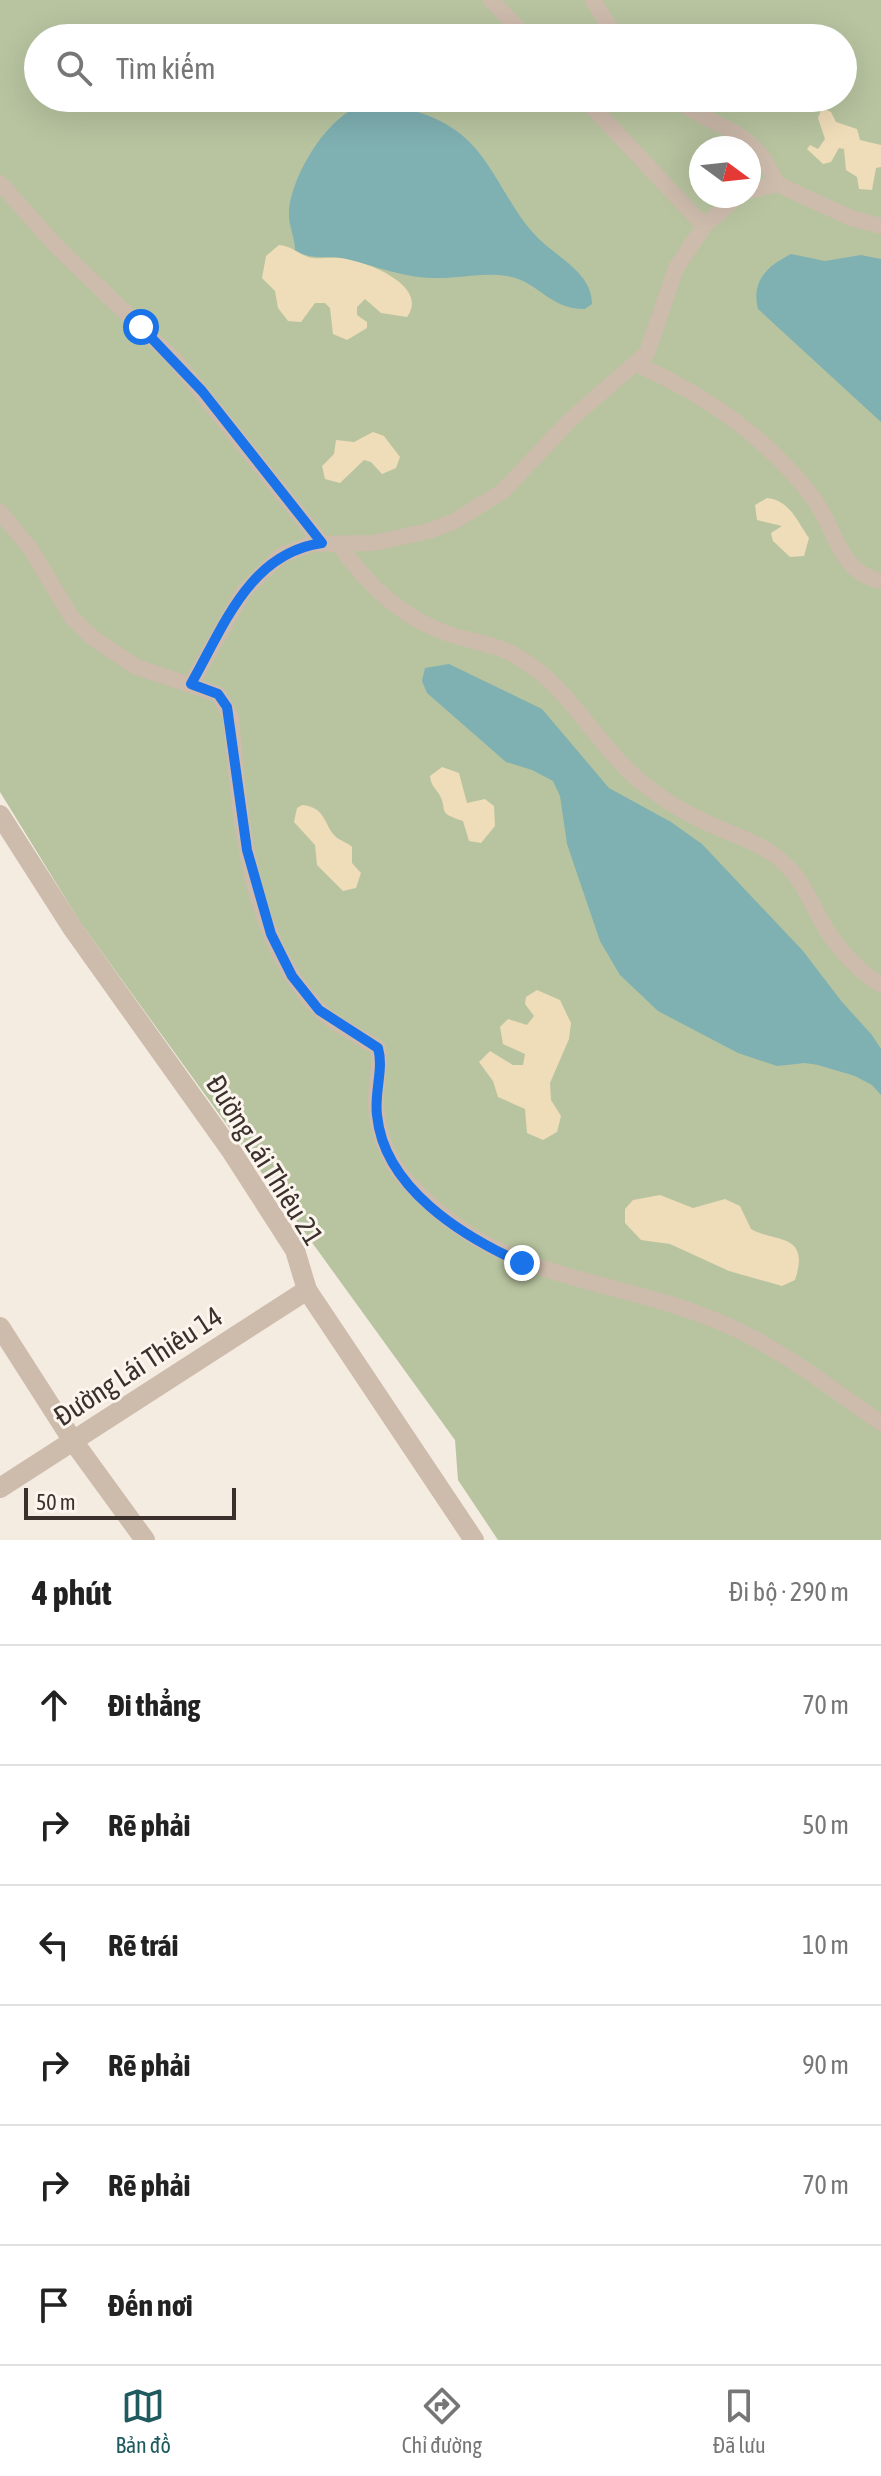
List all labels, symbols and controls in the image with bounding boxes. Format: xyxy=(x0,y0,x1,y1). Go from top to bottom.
search box xyxy=(24,24,857,112)
icon: search xyxy=(52,46,96,90)
text: Tìm kiếm xyxy=(116,51,216,85)
north arrow xyxy=(689,136,761,208)
route start xyxy=(123,309,159,345)
street label: Đường Lái Thiêu 21 xyxy=(200,1069,330,1251)
route end xyxy=(504,1245,540,1281)
street label: Đường Lái Thiêu 14 xyxy=(48,1300,228,1432)
scale bar xyxy=(24,1484,236,1520)
text: 50 m xyxy=(36,1489,76,1515)
text: 4 phút xyxy=(32,1573,111,1612)
text: Đi bộ · 290 m xyxy=(729,1577,849,1607)
icon: ahead xyxy=(32,1683,76,1727)
text: Đi thẳng xyxy=(108,1688,200,1722)
text: 70 m xyxy=(802,1690,849,1720)
icon: right xyxy=(32,1803,76,1847)
text: Rẽ phải xyxy=(108,1808,190,1842)
text: 50 m xyxy=(802,1810,849,1840)
icon: left xyxy=(32,1923,76,1967)
text: Rẽ trái xyxy=(108,1928,178,1962)
text: 10 m xyxy=(802,1930,849,1960)
icon: right xyxy=(32,2043,76,2087)
text: Rẽ phải xyxy=(108,2048,190,2082)
text: 90 m xyxy=(802,2050,849,2080)
icon: right xyxy=(32,2163,76,2207)
text: Rẽ phải xyxy=(108,2168,190,2202)
text: 70 m xyxy=(802,2170,849,2200)
icon: arrive xyxy=(32,2283,76,2327)
text: Đến nơi xyxy=(108,2288,193,2322)
tab: Bản đồ xyxy=(115,2384,171,2458)
tab: Chỉ đường xyxy=(402,2384,482,2458)
tab: Đã lưu xyxy=(713,2384,766,2458)

